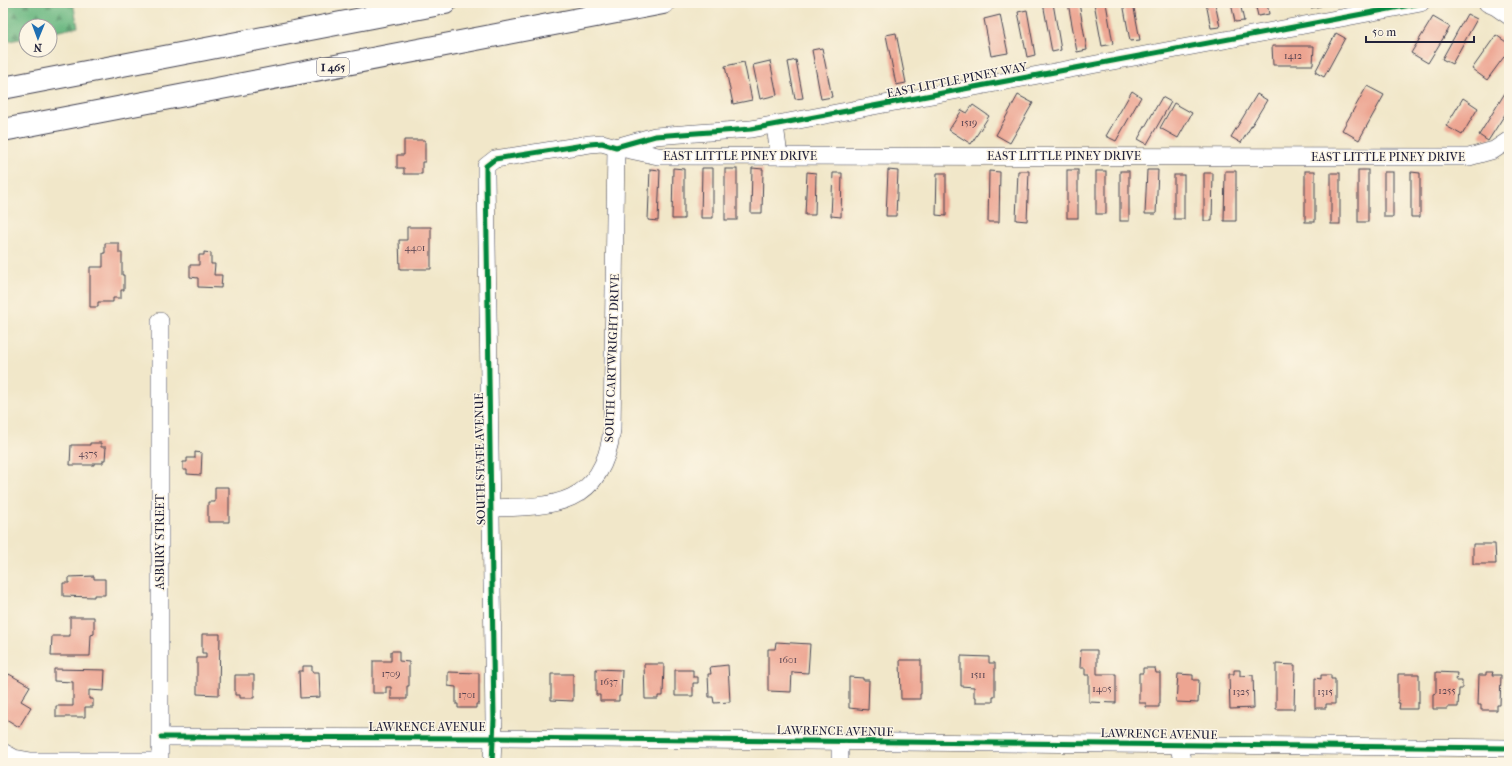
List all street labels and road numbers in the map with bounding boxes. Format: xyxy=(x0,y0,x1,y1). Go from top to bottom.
road number: I 465 xyxy=(317,58,349,76)
street label: EAST LITTLE PINEY WAY xyxy=(885,59,1029,101)
street label: EAST LITTLE PINEY DRIVE xyxy=(663,149,817,163)
street label: EAST LITTLE PINEY DRIVE xyxy=(987,149,1141,163)
street label: EAST LITTLE PINEY DRIVE xyxy=(1311,150,1465,164)
street label: SOUTH CARTWRIGHT DRIVE xyxy=(602,274,622,442)
street label: SOUTH STATE AVENUE xyxy=(472,393,488,525)
street label: ASBURY STREET xyxy=(153,493,167,591)
street label: LAWRENCE AVENUE xyxy=(368,720,486,734)
street label: LAWRENCE AVENUE xyxy=(776,723,894,739)
street label: LAWRENCE AVENUE xyxy=(1100,726,1218,742)

